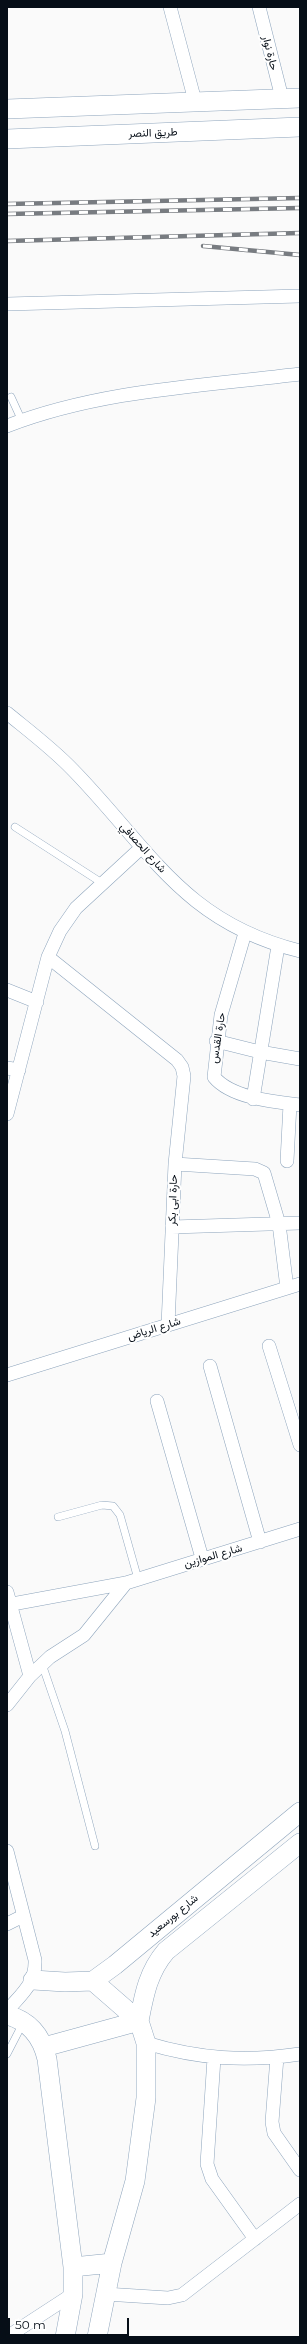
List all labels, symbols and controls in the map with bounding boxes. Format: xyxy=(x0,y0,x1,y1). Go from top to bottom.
street label: حارة نوار xyxy=(259,34,281,72)
street label: طريق النصر xyxy=(128,126,178,140)
street label: شارع الحصافي xyxy=(117,820,169,876)
street label: حارة القدس xyxy=(207,1012,229,1064)
street label: حارة ابى بكر xyxy=(166,1174,180,1226)
street label: شارع الرياض xyxy=(126,1315,182,1343)
street label: شارع الموازين xyxy=(182,1541,244,1571)
street label: شارع بورسعيد xyxy=(145,1892,201,1940)
scale bar xyxy=(10,2310,131,2336)
text: 50 m xyxy=(15,2317,46,2332)

